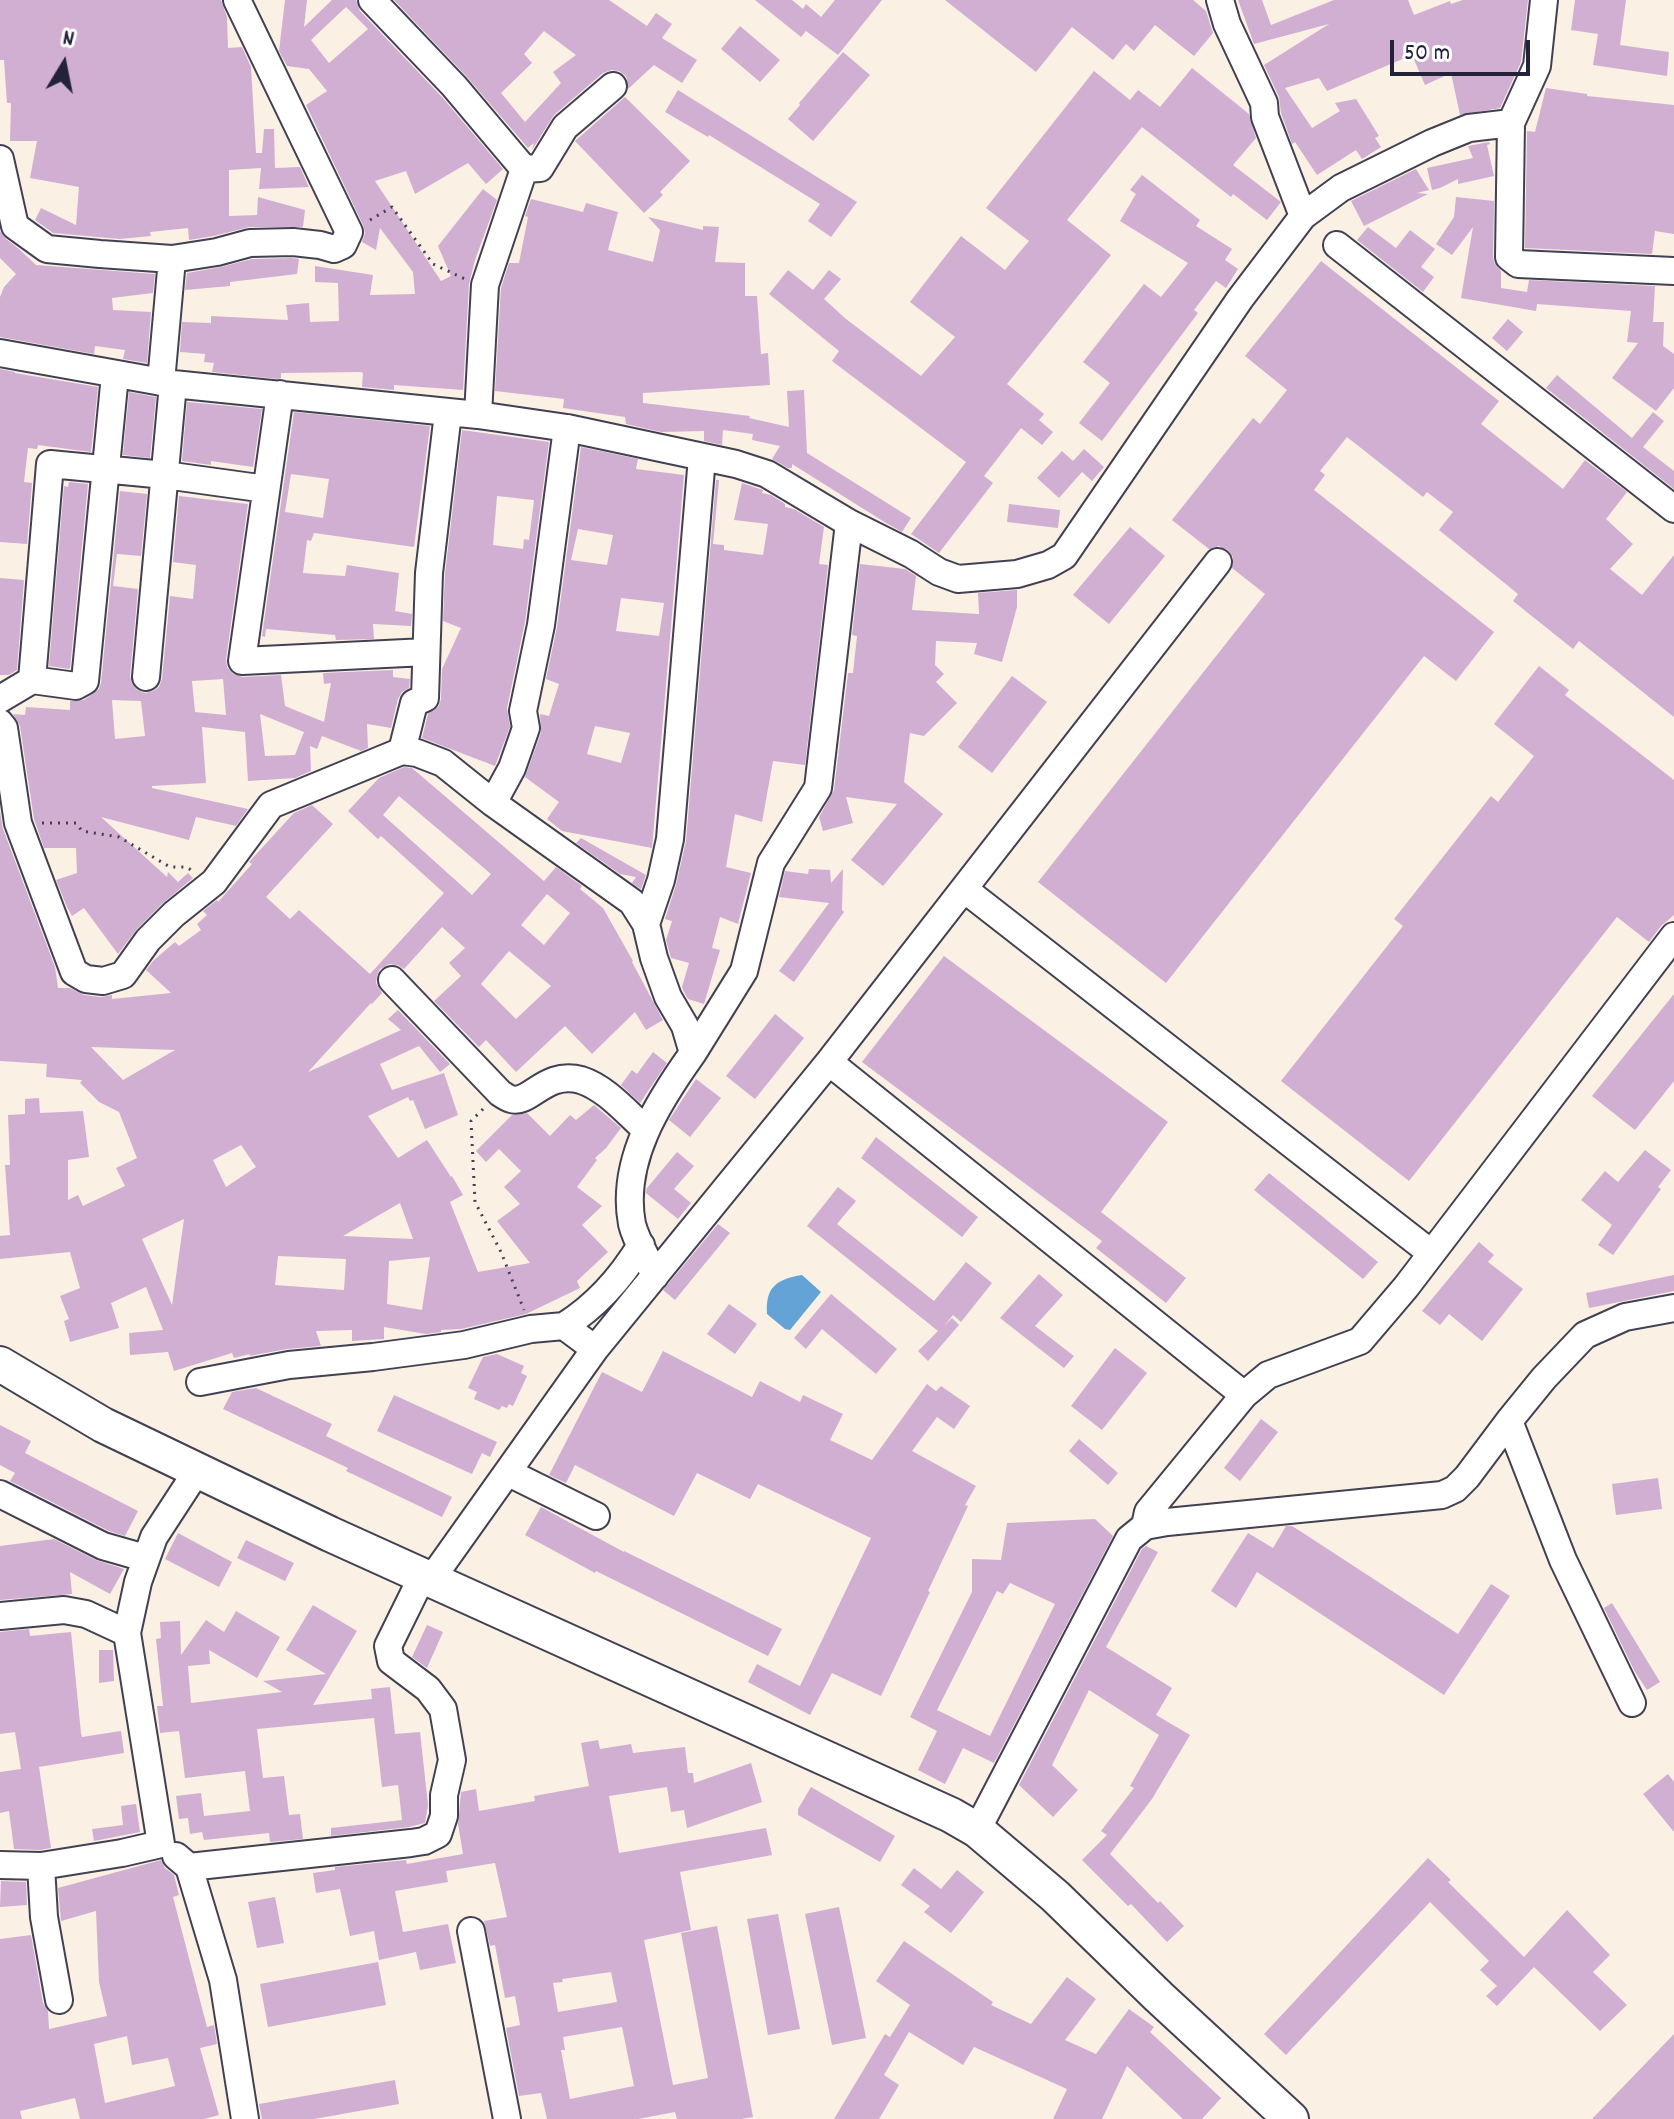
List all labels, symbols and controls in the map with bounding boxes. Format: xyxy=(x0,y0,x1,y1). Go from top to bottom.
north arrow xyxy=(24,24,104,104)
text: N xyxy=(60,24,76,56)
scale bar xyxy=(1394,24,1534,74)
text: 50 m xyxy=(1404,37,1450,71)

